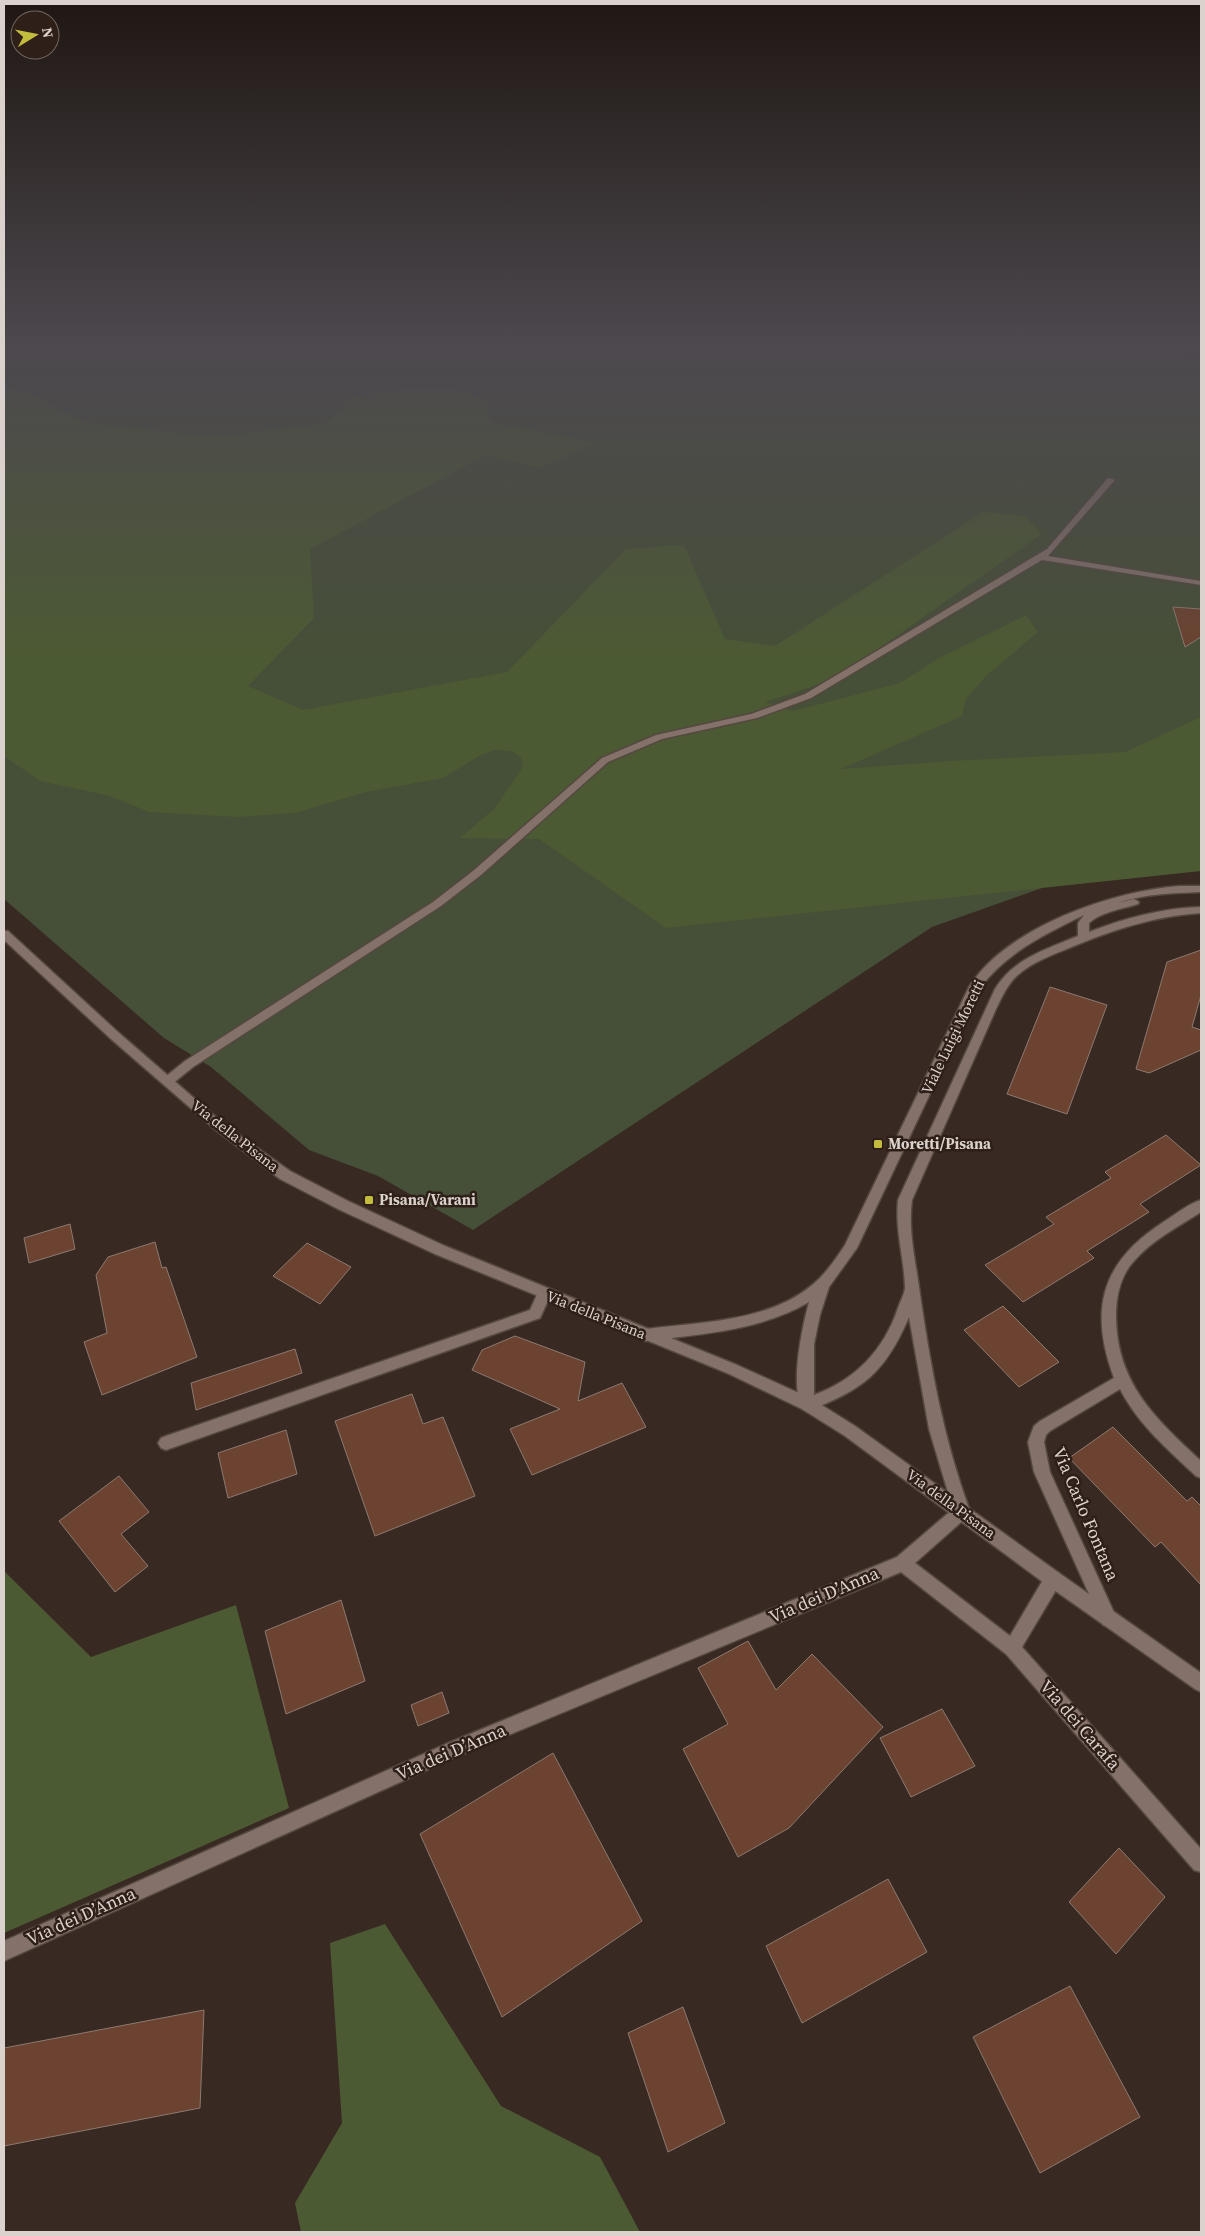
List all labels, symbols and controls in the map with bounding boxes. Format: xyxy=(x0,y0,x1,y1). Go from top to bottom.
north arrow xyxy=(10,10,60,60)
text: N xyxy=(37,26,59,40)
street label: Viale Luigi Moretti xyxy=(916,976,989,1097)
street label: Via della Pisana xyxy=(187,1095,284,1177)
place label: Moretti/Pisana xyxy=(888,1133,992,1154)
marker: Moretti/Pisana xyxy=(872,1138,884,1150)
place label: Pisana/Varani xyxy=(379,1189,476,1210)
marker: Pisana/Varani xyxy=(363,1194,375,1206)
street label: Via della Pisana xyxy=(543,1285,649,1344)
street label: Via Carlo Fontana xyxy=(1047,1443,1126,1585)
street label: Via della Pisana xyxy=(902,1464,1000,1543)
street label: Via dei D’Anna xyxy=(765,1560,883,1629)
street label: Via dei Carafa xyxy=(1034,1674,1127,1776)
street label: Via dei D’Anna xyxy=(392,1717,510,1786)
street label: Via dei D’Anna xyxy=(22,1880,140,1951)

